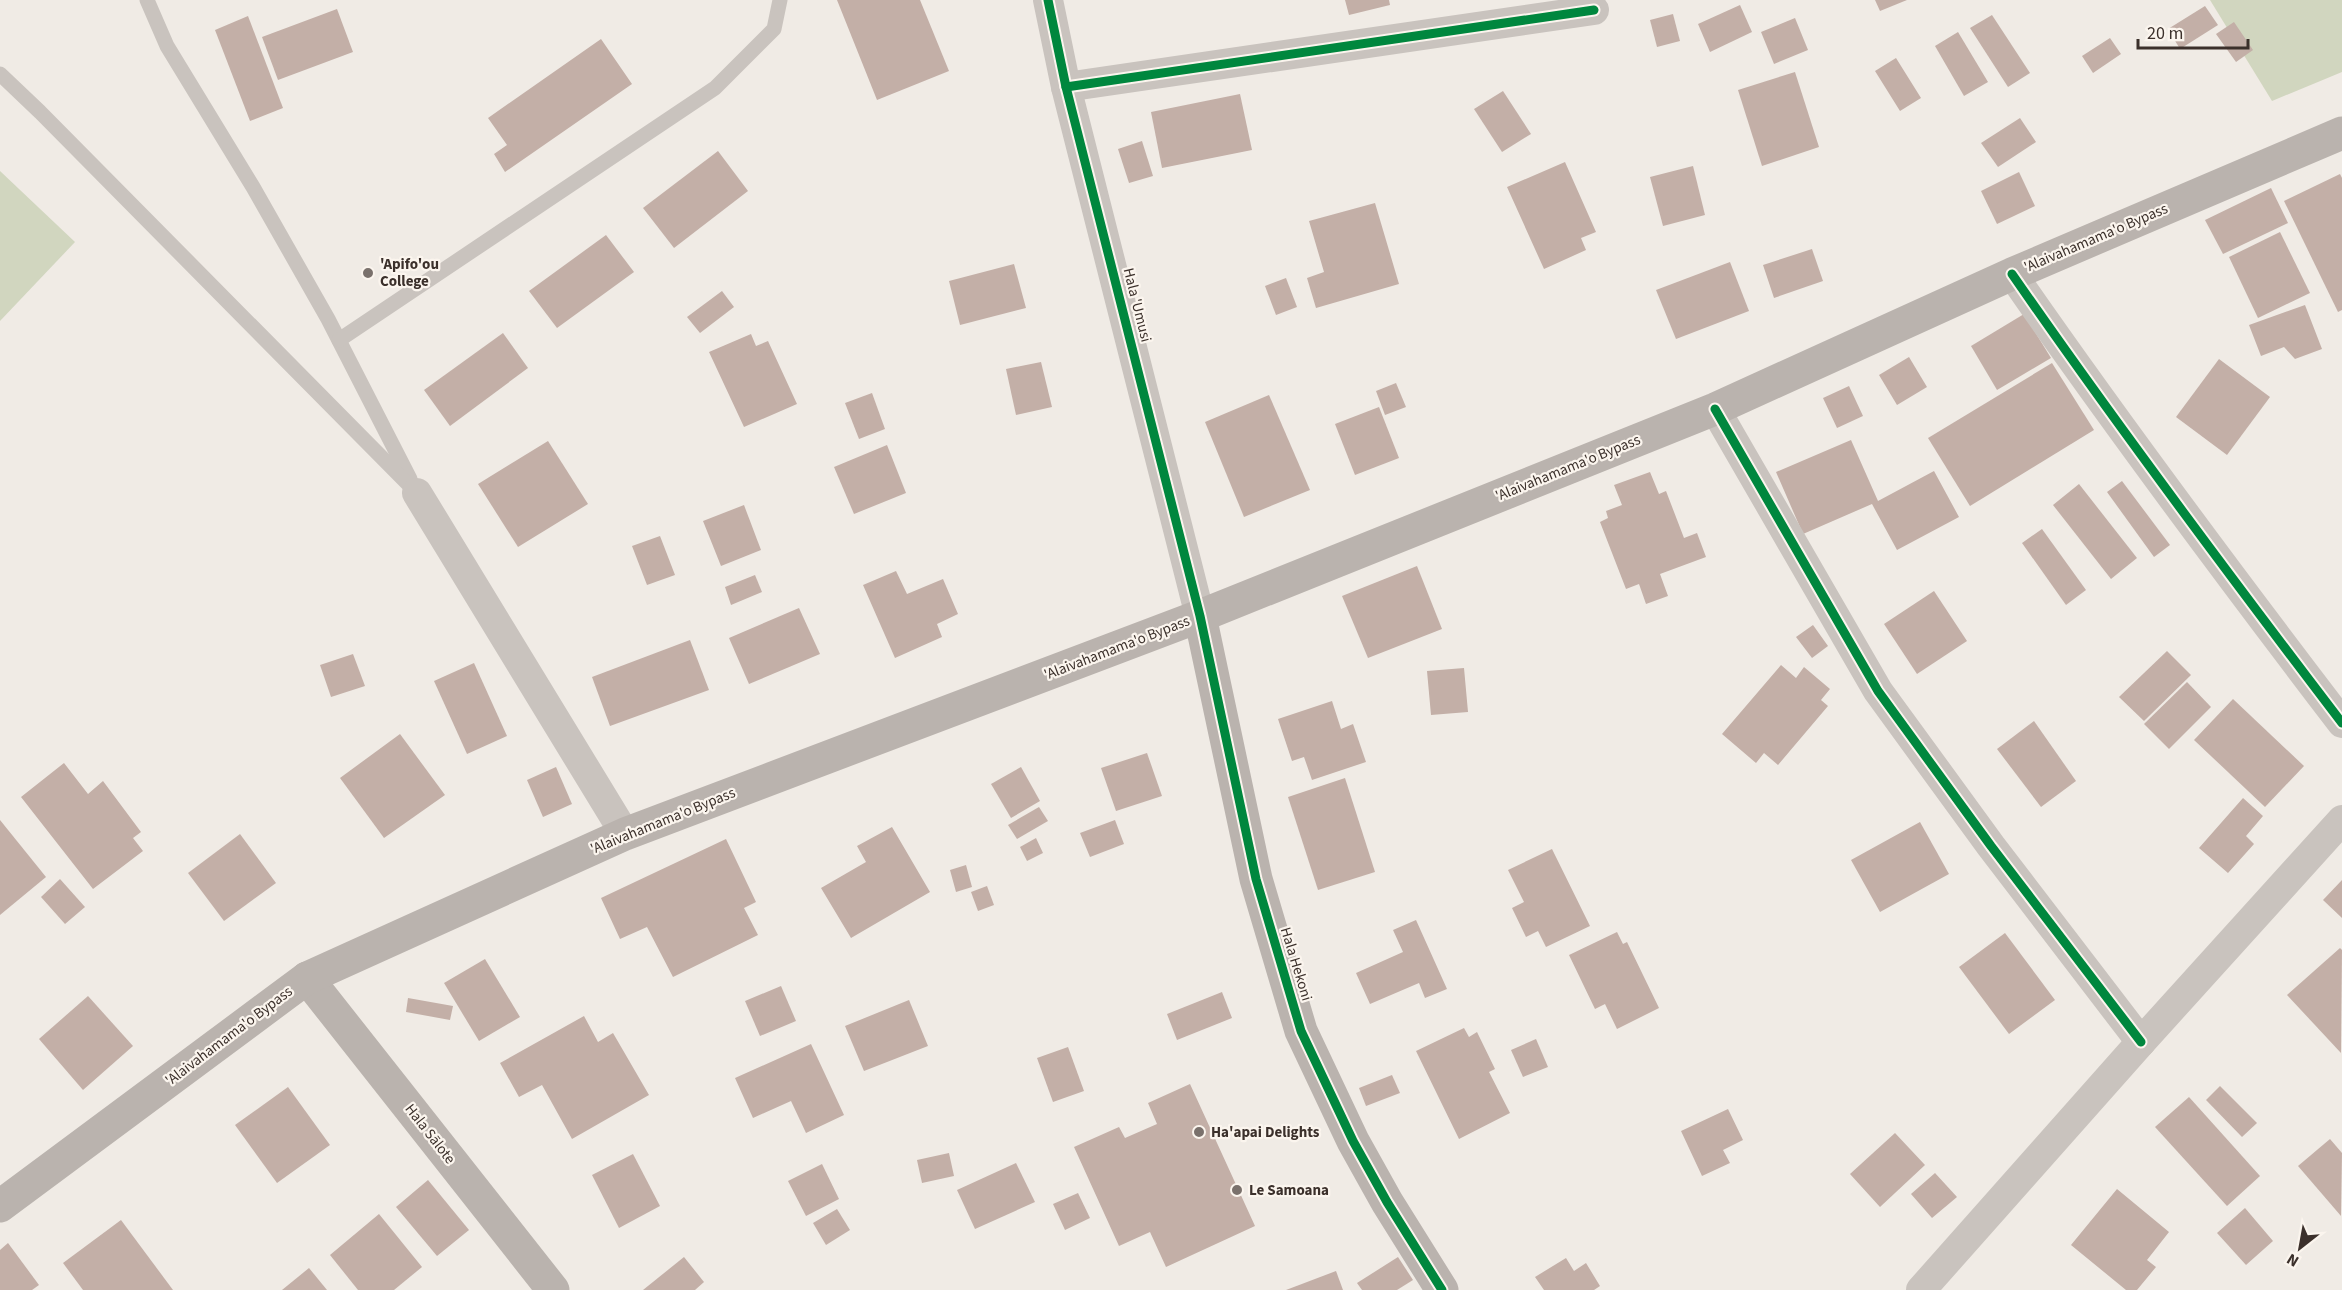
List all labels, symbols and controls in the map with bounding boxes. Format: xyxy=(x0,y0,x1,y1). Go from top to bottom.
scale bar xyxy=(2138,12,2248,50)
text: 20 m xyxy=(2147,21,2183,46)
street label: 'Alaivahamama'o Bypass xyxy=(2021,198,2171,278)
place label: 'Apifo'ou College xyxy=(380,254,439,292)
marker: 'Apifo'ou College xyxy=(361,266,375,280)
street label: Hala 'Umusi xyxy=(1118,266,1156,344)
street label: 'Alaivahamama'o Bypass xyxy=(1492,429,1644,507)
street label: 'Alaivahamama'o Bypass xyxy=(1041,611,1193,685)
street label: 'Alaivahamama'o Bypass xyxy=(587,782,739,860)
street label: Hala Hekoni xyxy=(1275,925,1317,1003)
street label: 'Alaivahamama'o Bypass xyxy=(161,981,297,1091)
street label: Hala Sālote xyxy=(400,1099,460,1169)
place label: Ha'apai Delights xyxy=(1211,1122,1320,1143)
marker: Ha'apai Delights xyxy=(1192,1125,1206,1139)
place label: Le Samoana xyxy=(1249,1180,1329,1201)
marker: Le Samoana xyxy=(1230,1183,1244,1197)
north arrow xyxy=(2270,1218,2330,1278)
text: N xyxy=(2283,1248,2303,1272)

